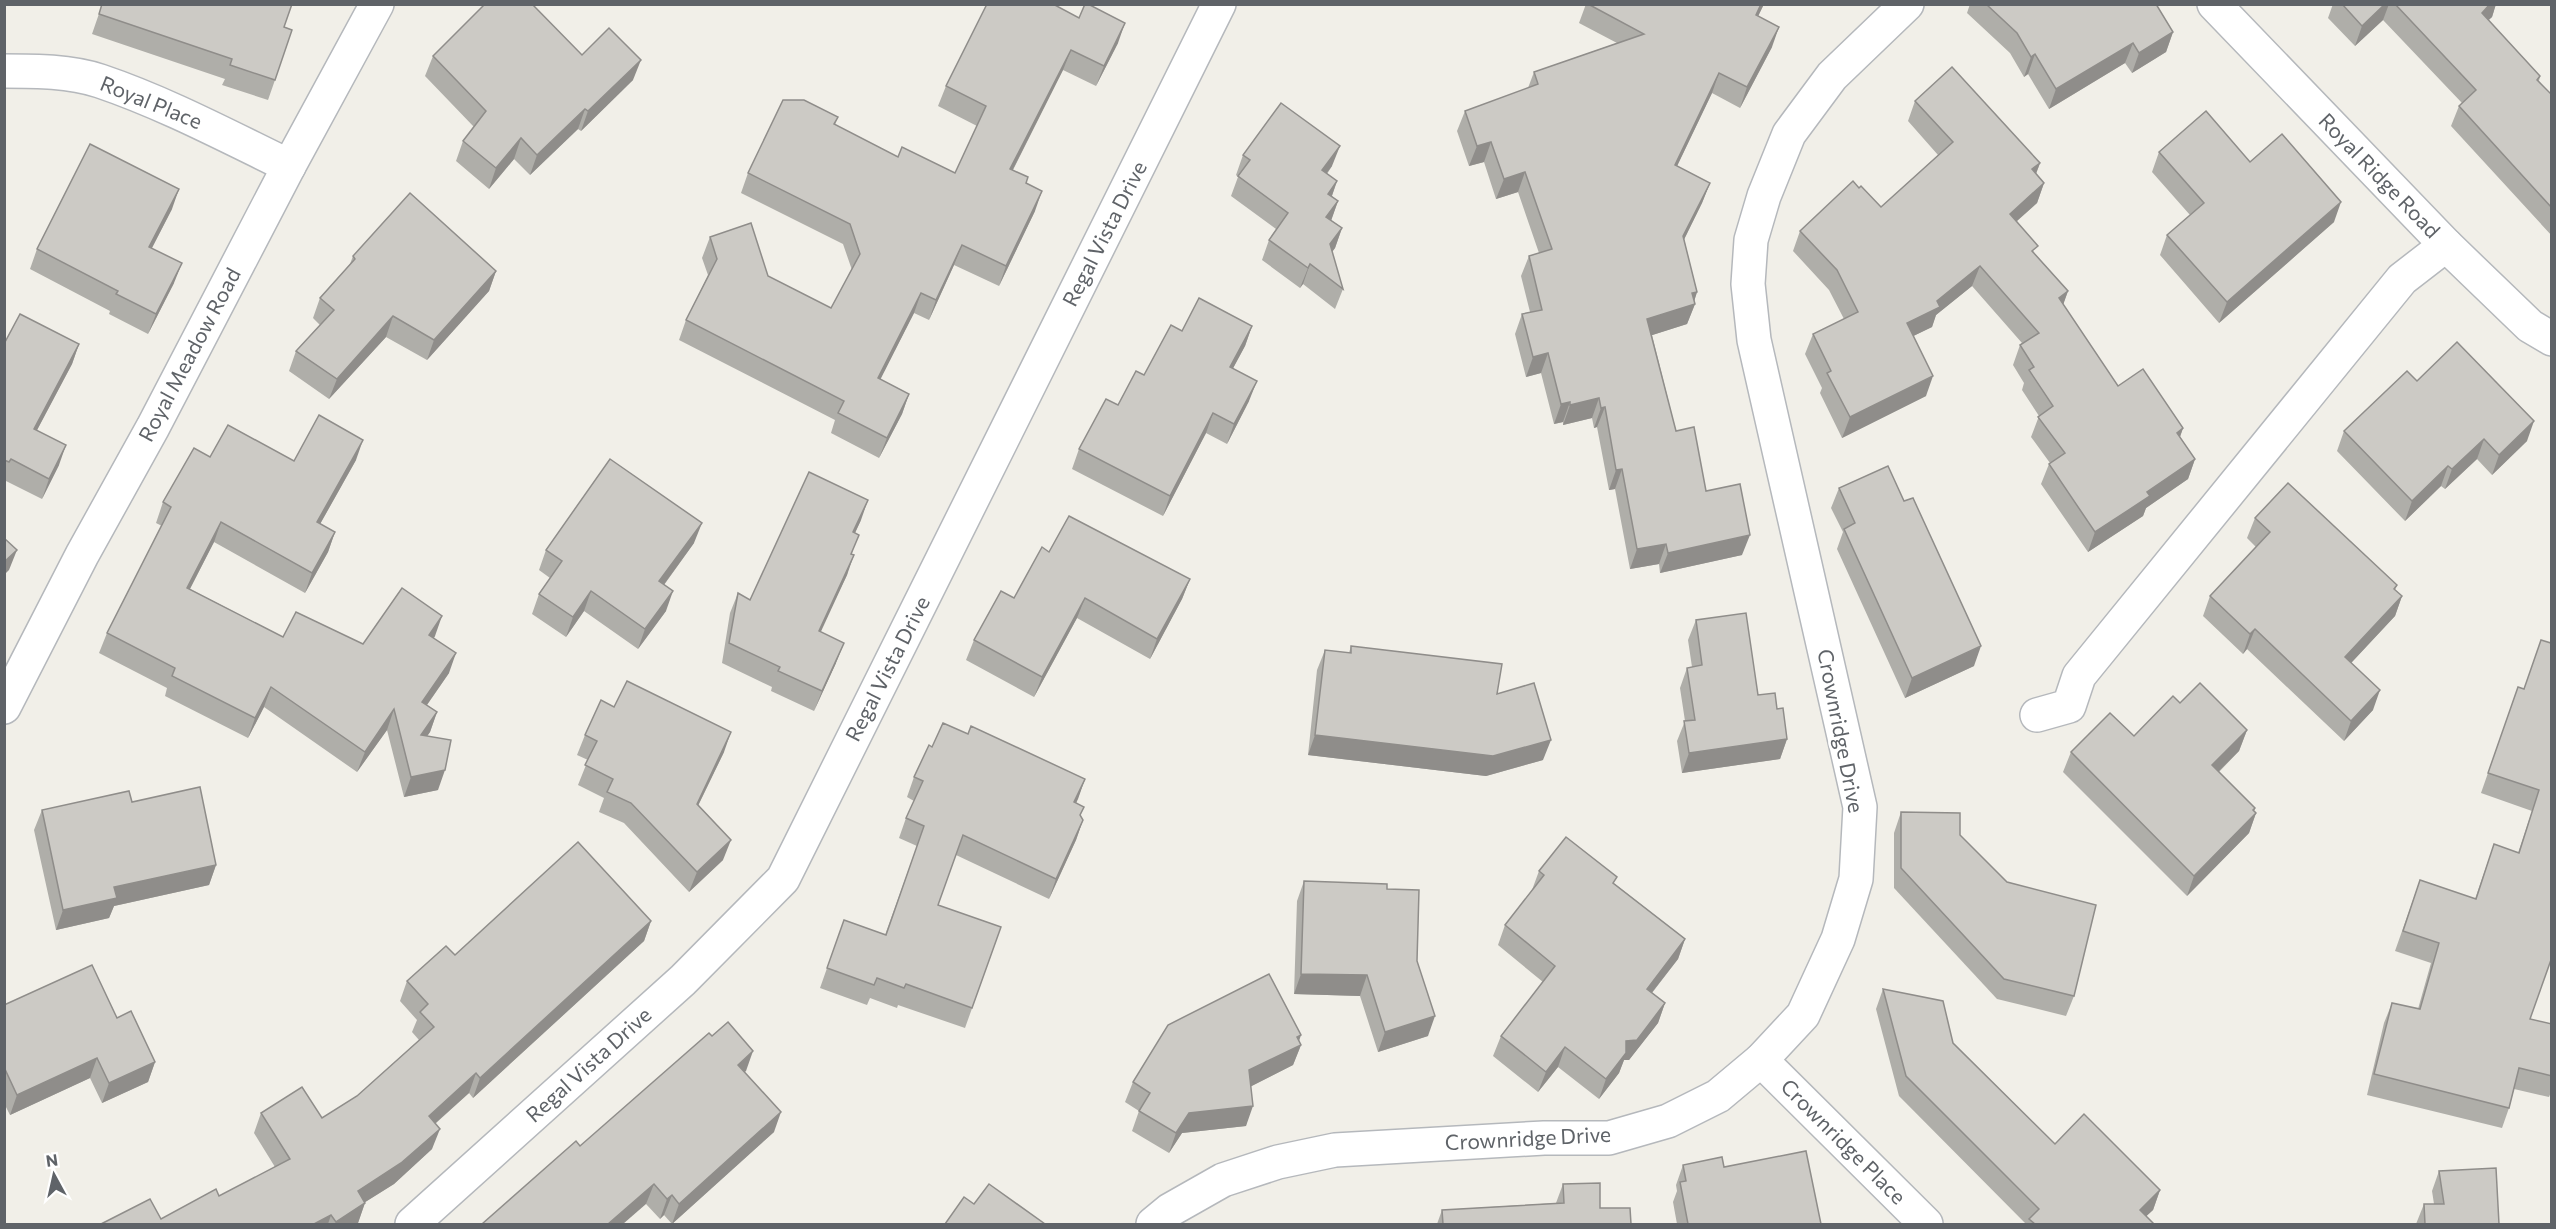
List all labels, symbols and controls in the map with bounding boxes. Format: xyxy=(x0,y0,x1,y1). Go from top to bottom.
street label: Royal Place xyxy=(97,70,206,133)
street label: Royal Ridge Road xyxy=(2314,107,2446,242)
street label: Regal Vista Drive xyxy=(1056,157,1151,310)
street label: Royal Meadow Road xyxy=(132,263,245,445)
street label: Regal Vista Drive xyxy=(839,592,934,745)
street label: Crownridge Drive xyxy=(1813,647,1870,815)
street label: Regal Vista Drive xyxy=(520,1001,656,1127)
street label: Crownridge Place xyxy=(1776,1073,1912,1209)
street label: Crownridge Drive xyxy=(1444,1121,1612,1154)
north arrow xyxy=(24,1145,84,1205)
text: N xyxy=(45,1149,59,1170)

